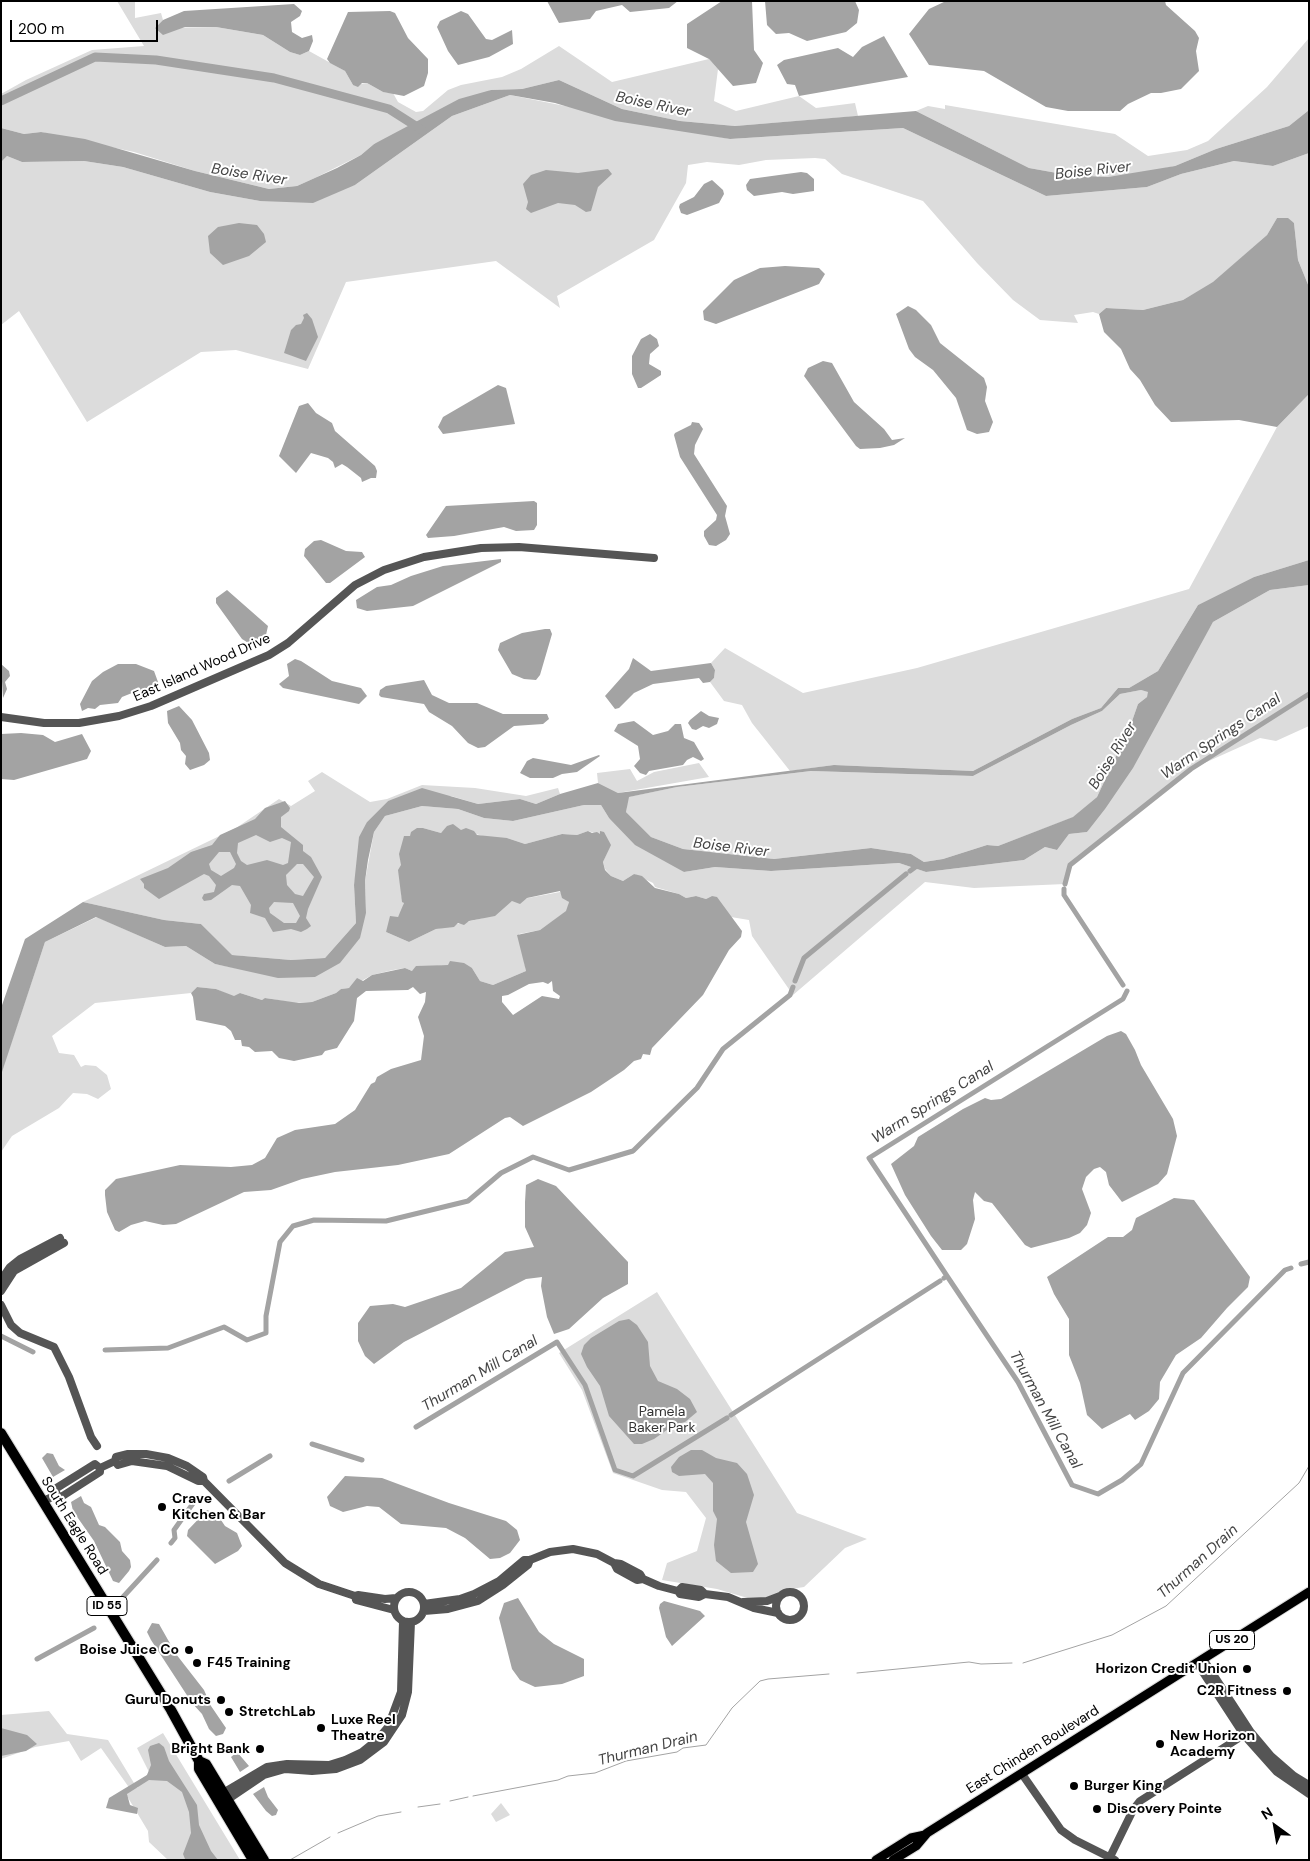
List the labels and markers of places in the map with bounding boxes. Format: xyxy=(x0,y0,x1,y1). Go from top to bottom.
place label: Crave Kitchen & Bar xyxy=(172,1491,265,1524)
marker: Crave Kitchen & Bar xyxy=(156,1501,168,1513)
place label: Boise Juice Co xyxy=(79,1642,179,1658)
marker: Boise Juice Co xyxy=(183,1644,195,1656)
place label: F45 Training xyxy=(207,1655,291,1671)
marker: F45 Training xyxy=(191,1657,203,1669)
place label: Horizon Credit Union xyxy=(1096,1661,1237,1677)
marker: Horizon Credit Union xyxy=(1241,1663,1253,1675)
place label: C2R Fitness xyxy=(1197,1683,1277,1699)
marker: C2R Fitness xyxy=(1281,1685,1293,1697)
place label: Guru Donuts xyxy=(125,1692,211,1708)
marker: Guru Donuts xyxy=(215,1694,227,1706)
place label: StretchLab xyxy=(239,1704,316,1720)
marker: StretchLab xyxy=(223,1706,235,1718)
place label: Luxe Reel Theatre xyxy=(331,1712,396,1744)
marker: Luxe Reel Theatre xyxy=(315,1722,327,1734)
place label: New Horizon Academy xyxy=(1170,1728,1255,1760)
marker: New Horizon Academy xyxy=(1154,1738,1166,1750)
place label: Bright Bank xyxy=(171,1741,250,1757)
marker: Bright Bank xyxy=(254,1743,266,1755)
place label: Burger King xyxy=(1084,1778,1163,1794)
marker: Burger King xyxy=(1068,1780,1080,1792)
place label: Discovery Pointe xyxy=(1107,1801,1222,1817)
marker: Discovery Pointe xyxy=(1091,1803,1103,1815)

